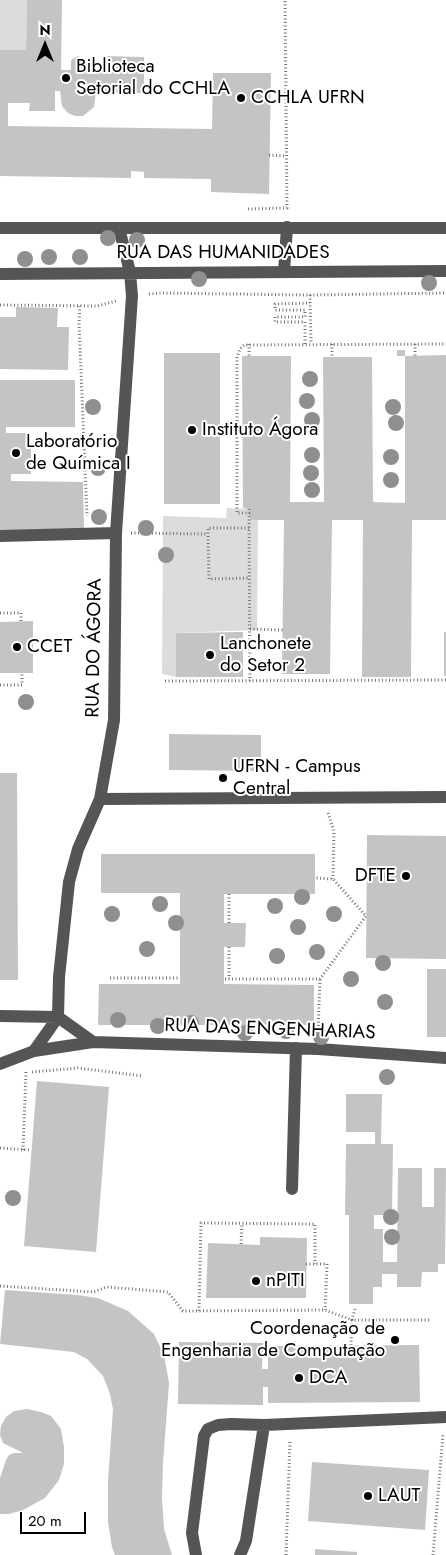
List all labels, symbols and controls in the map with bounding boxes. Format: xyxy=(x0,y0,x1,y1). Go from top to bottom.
north arrow xyxy=(20,20,70,70)
text: N xyxy=(39,20,51,40)
place label: Biblioteca Setorial do CCHLA xyxy=(76,56,230,100)
marker: Biblioteca Setorial do CCHLA xyxy=(60,72,72,84)
place label: CCHLA UFRN xyxy=(251,87,365,109)
marker: CCHLA UFRN xyxy=(235,92,247,104)
street label: RUA DAS HUMANIDADES xyxy=(116,242,330,264)
place label: Instituto Ágora xyxy=(202,419,318,441)
marker: Instituto Ágora xyxy=(186,424,198,436)
place label: Laboratório de Química I xyxy=(26,431,131,475)
marker: Laboratório de Química I xyxy=(10,447,22,459)
street label: RUA DO ÁGORA xyxy=(82,578,108,718)
place label: Lanchonete do Setor 2 xyxy=(220,633,311,677)
place label: CCET xyxy=(27,636,72,658)
marker: CCET xyxy=(11,641,23,653)
marker: Lanchonete do Setor 2 xyxy=(204,649,216,661)
place label: UFRN - Campus Central xyxy=(233,756,361,800)
marker: UFRN - Campus Central xyxy=(217,772,229,784)
place label: DFTE xyxy=(355,865,396,887)
marker: DFTE xyxy=(400,870,412,882)
street label: RUA DAS ENGENHARIAS xyxy=(164,1015,376,1045)
place label: nPITI xyxy=(266,1270,305,1292)
marker: nPITI xyxy=(250,1275,262,1287)
place label: Coordenação de Engenharia de Computação xyxy=(161,1318,385,1362)
marker: Coordenação de Engenharia de Computação xyxy=(389,1334,401,1346)
place label: DCA xyxy=(309,1367,347,1389)
marker: DCA xyxy=(293,1372,305,1384)
place label: LAUT xyxy=(378,1485,420,1507)
marker: LAUT xyxy=(362,1490,374,1502)
scale bar xyxy=(22,1502,89,1534)
text: 20 m xyxy=(28,1510,62,1532)

